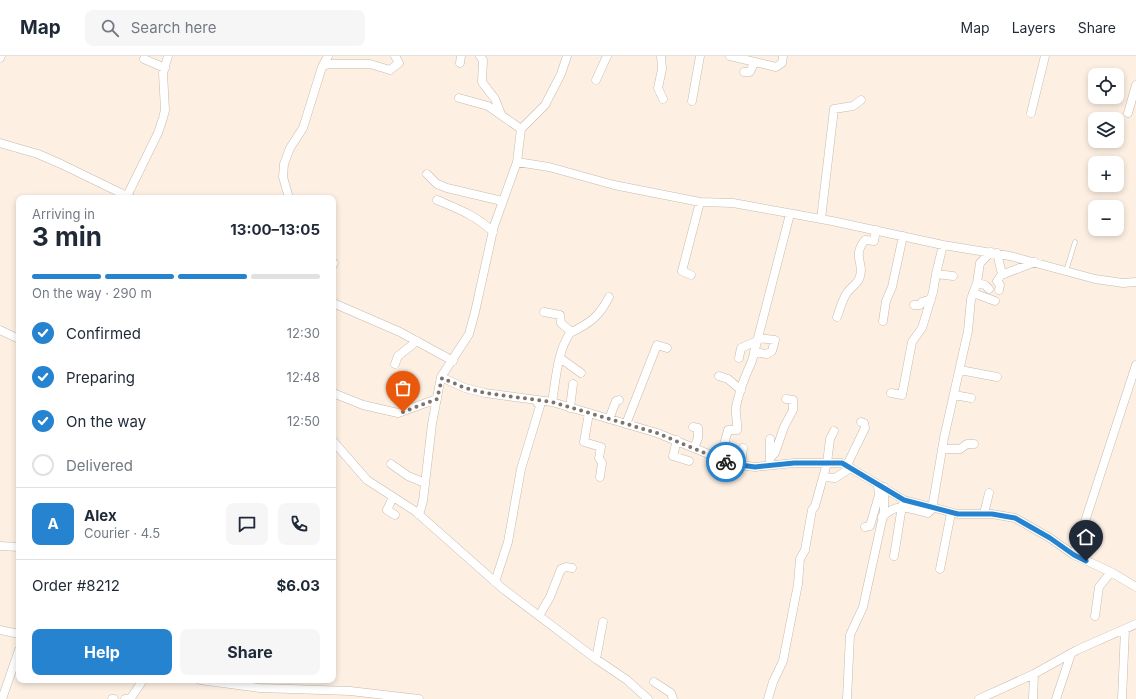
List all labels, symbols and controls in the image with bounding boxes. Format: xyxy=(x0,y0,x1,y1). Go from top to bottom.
search box xyxy=(85,10,365,46)
text: Map xyxy=(20,16,61,39)
icon: search xyxy=(99,17,121,39)
text: Search here xyxy=(131,18,216,37)
text: Map xyxy=(961,19,990,36)
text: Layers xyxy=(1012,19,1056,36)
text: Share xyxy=(1078,19,1116,36)
map controls xyxy=(1088,68,1124,236)
button: locate xyxy=(1088,68,1124,104)
button: layers xyxy=(1088,112,1124,148)
button: + xyxy=(1088,156,1124,192)
button: − xyxy=(1088,200,1124,236)
text: Arriving in xyxy=(32,206,95,222)
text: 13:00–13:05 xyxy=(230,220,320,239)
text: 3 min xyxy=(32,221,102,252)
text: On the way · 290 m xyxy=(32,285,152,301)
icon: check xyxy=(32,322,54,344)
text: Confirmed xyxy=(66,324,141,343)
text: 12:30 xyxy=(287,325,320,341)
icon: check xyxy=(32,366,54,388)
text: Preparing xyxy=(66,368,135,387)
text: 12:48 xyxy=(287,369,320,385)
pin xyxy=(386,371,420,412)
icon: bag xyxy=(392,377,414,399)
icon: check xyxy=(32,410,54,432)
text: On the way xyxy=(66,412,146,431)
text: 12:50 xyxy=(287,413,320,429)
courier xyxy=(706,442,746,482)
icon: bike xyxy=(715,451,737,473)
text: Delivered xyxy=(66,456,133,475)
button: chat xyxy=(226,503,268,545)
button: phone xyxy=(278,503,320,545)
text: Alex xyxy=(84,506,117,525)
text: A xyxy=(47,514,59,533)
pin xyxy=(1069,520,1103,561)
text: Courier · 4.5 xyxy=(84,525,160,541)
icon: home xyxy=(1075,526,1097,548)
text: Order #8212 xyxy=(32,576,120,595)
text: $6.03 xyxy=(277,576,320,595)
button: Help xyxy=(32,629,172,675)
button: Share xyxy=(180,629,320,675)

